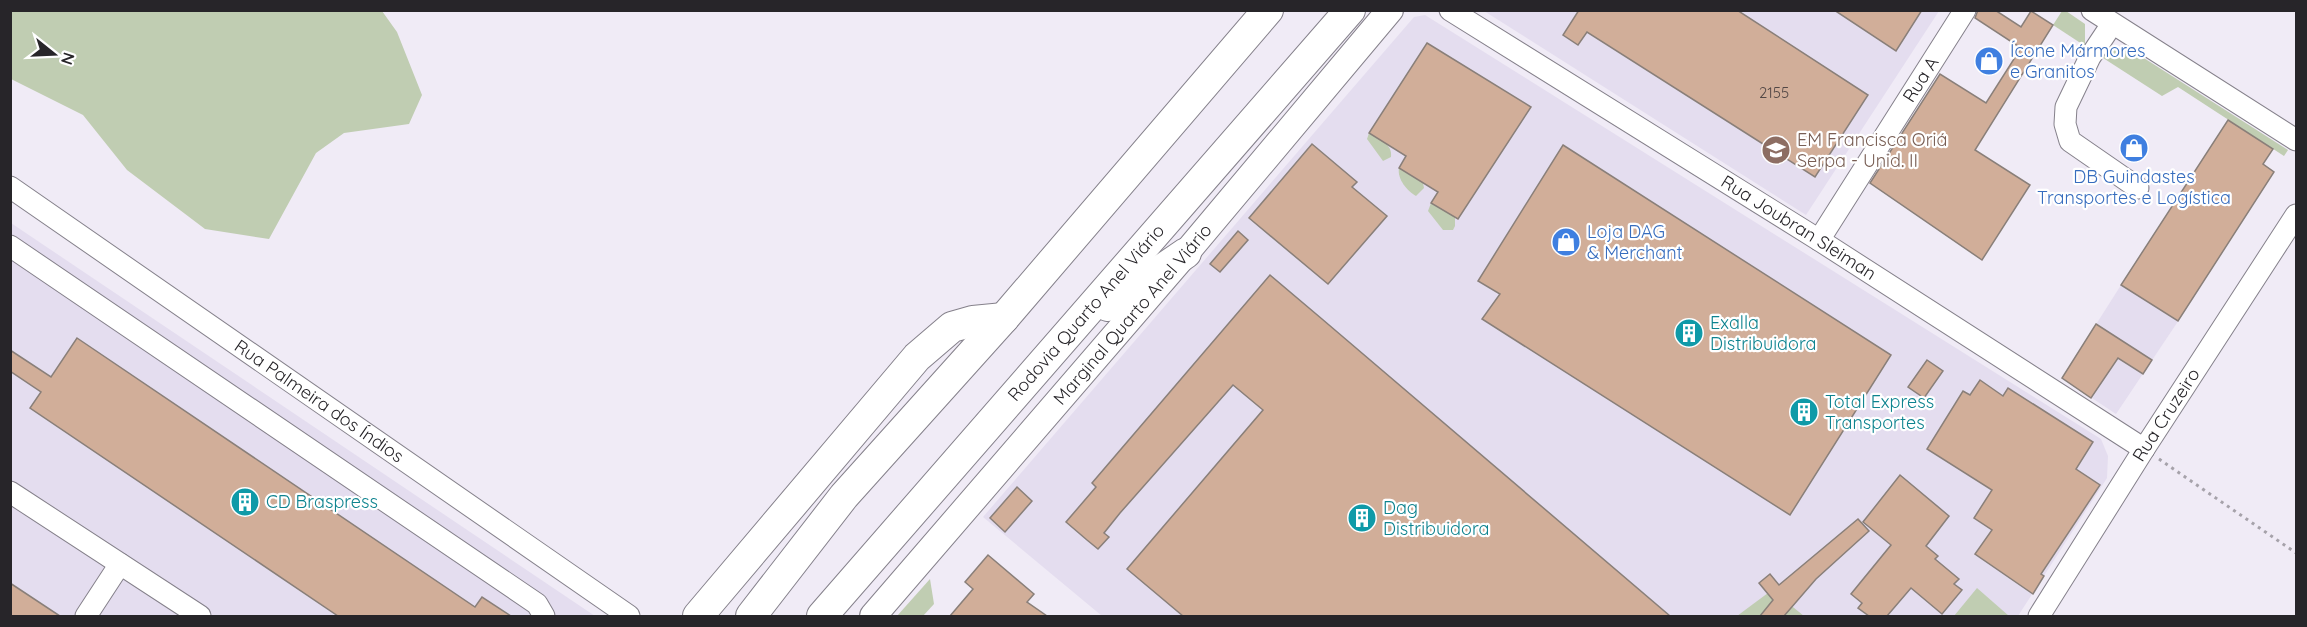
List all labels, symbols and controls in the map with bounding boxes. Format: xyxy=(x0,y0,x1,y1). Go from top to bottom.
north arrow xyxy=(24,24,84,84)
place label: Ícone Mármores e Granitos xyxy=(2010,39,2145,83)
shop icon: Ícone Mármores e Granitos xyxy=(1973,45,2005,77)
text: N xyxy=(57,50,80,67)
street label: Rua A xyxy=(1897,52,1944,106)
house number: 2155 xyxy=(1759,83,1789,102)
place label: EM Francisca Oriá Serpa - Unid. II xyxy=(1797,128,1947,172)
shop icon: DB Guindastes Transportes e Logística xyxy=(2118,132,2150,164)
school or university icon: EM Francisca Oriá Serpa - Unid. II xyxy=(1760,134,1792,166)
place label: DB Guindastes Transportes e Logística xyxy=(2037,165,2231,209)
street label: Rua Joubran Sleiman xyxy=(1717,170,1881,285)
street label: Rodovia Quarto Anel Viário xyxy=(1002,219,1169,406)
street label: Marginal Quarto Anel Viário xyxy=(1048,219,1217,409)
place label: Loja DAG & Merchant xyxy=(1587,220,1683,264)
shop icon: Loja DAG & Merchant xyxy=(1550,226,1582,258)
place label: Exalla Distribuidora xyxy=(1710,311,1817,355)
building icon: Exalla Distribuidora xyxy=(1673,317,1705,349)
street label: Rua Palmeira dos Índios xyxy=(230,334,408,467)
street label: Rua Cruzeiro xyxy=(2127,364,2205,466)
place label: Total Express Transportes xyxy=(1825,390,1934,434)
building icon: Total Express Transportes xyxy=(1788,396,1820,428)
building icon: CD Braspress xyxy=(229,486,261,518)
place label: CD Braspress xyxy=(266,490,378,513)
place label: Dag Distribuidora xyxy=(1383,496,1490,540)
building icon: Dag Distribuidora xyxy=(1346,502,1378,534)

